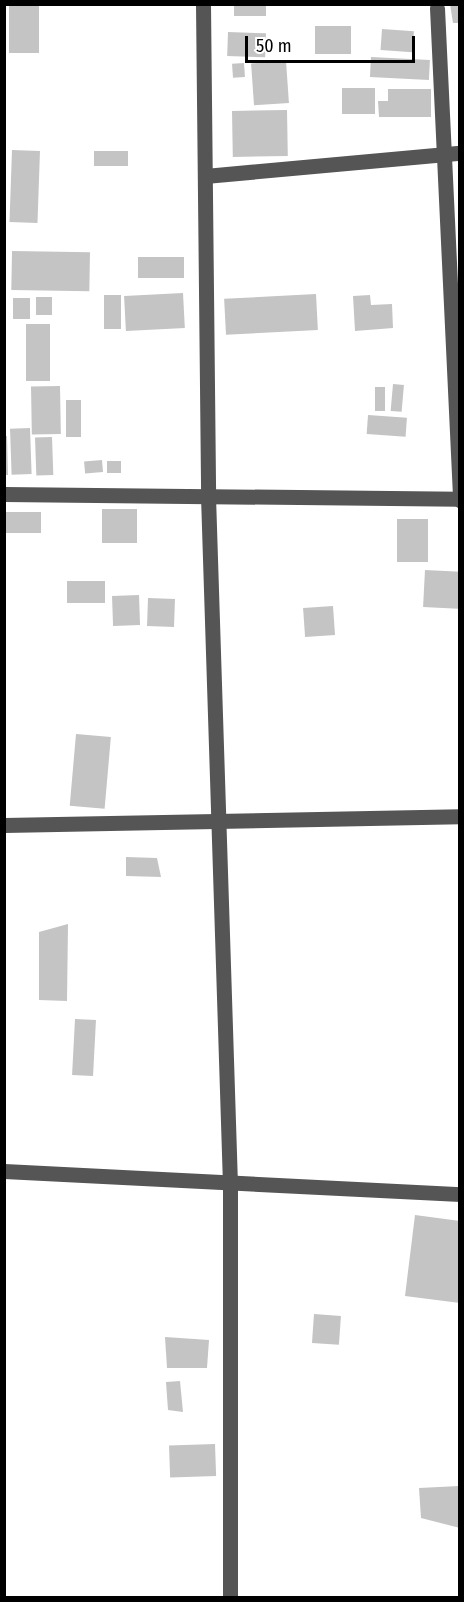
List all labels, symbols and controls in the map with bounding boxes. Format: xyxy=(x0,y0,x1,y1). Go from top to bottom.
scale bar xyxy=(248,24,418,62)
text: 50 m xyxy=(256,35,292,57)

